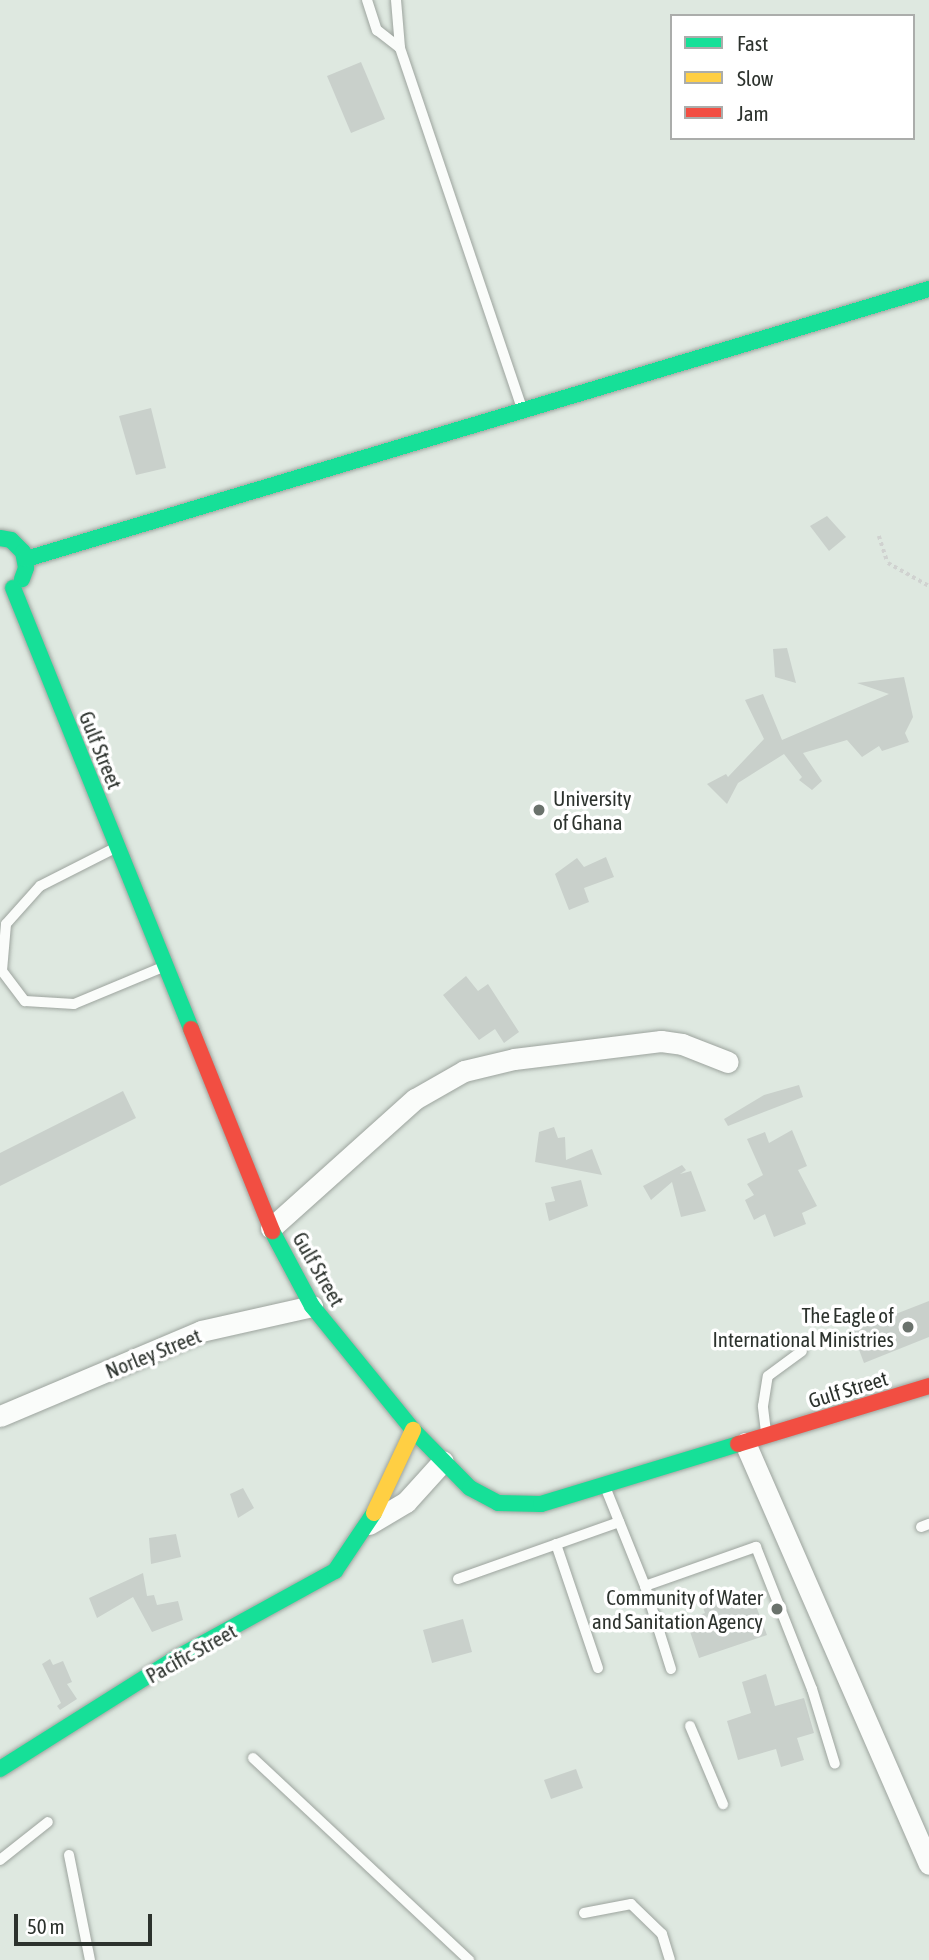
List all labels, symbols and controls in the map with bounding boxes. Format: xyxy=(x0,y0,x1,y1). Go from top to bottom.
legend xyxy=(670,14,915,140)
text: Fast xyxy=(737,31,768,55)
text: Slow xyxy=(737,66,773,90)
text: Jam xyxy=(737,101,769,125)
street label: Gulf Street xyxy=(74,707,128,793)
place label: University of Ghana xyxy=(553,785,632,835)
marker: University of Ghana xyxy=(531,802,547,818)
street label: Gulf Street xyxy=(288,1227,350,1311)
place label: The Eagle of International Ministries xyxy=(712,1302,894,1352)
marker: The Eagle of International Ministries xyxy=(900,1319,916,1335)
street label: Norley Street xyxy=(102,1322,204,1384)
street label: Gulf Street xyxy=(805,1365,891,1413)
place label: Community of Water and Sanitation Agency xyxy=(592,1584,763,1634)
marker: Community of Water and Sanitation Agency xyxy=(769,1601,785,1617)
street label: Pacific Street xyxy=(141,1618,241,1688)
scale bar xyxy=(18,1900,156,1944)
text: 50 m xyxy=(27,1914,65,1938)

